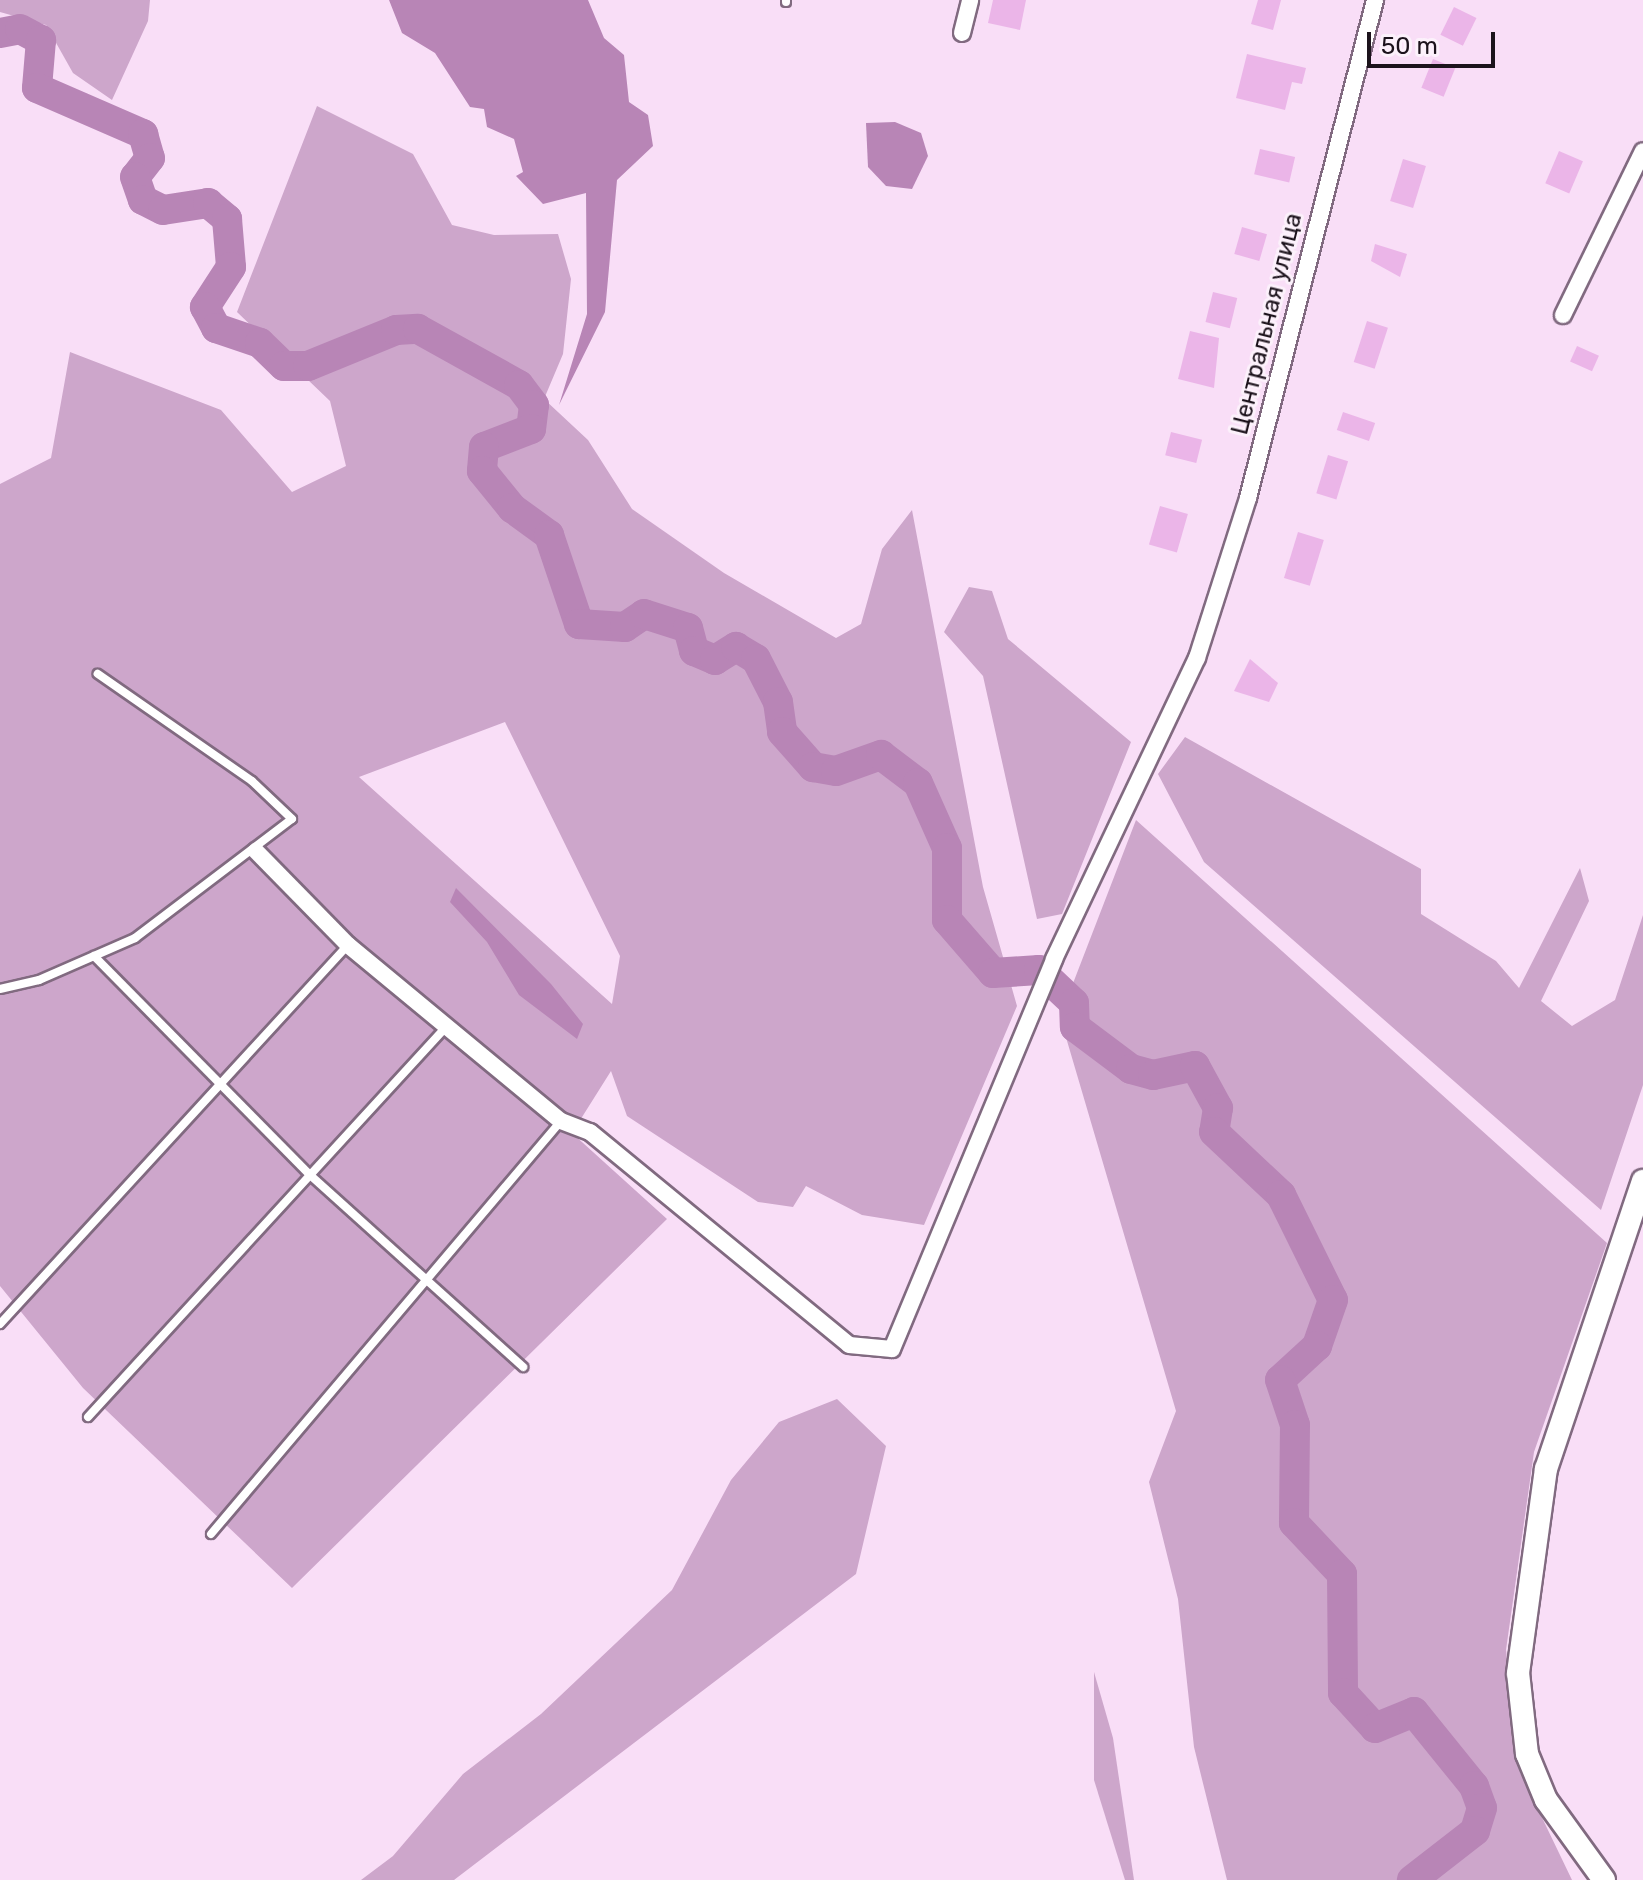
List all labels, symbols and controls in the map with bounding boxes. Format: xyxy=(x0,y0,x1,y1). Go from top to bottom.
scale bar xyxy=(1371,16,1499,66)
text: 50 m xyxy=(1381,32,1438,60)
street label: Центральная улица xyxy=(1226,210,1308,438)

